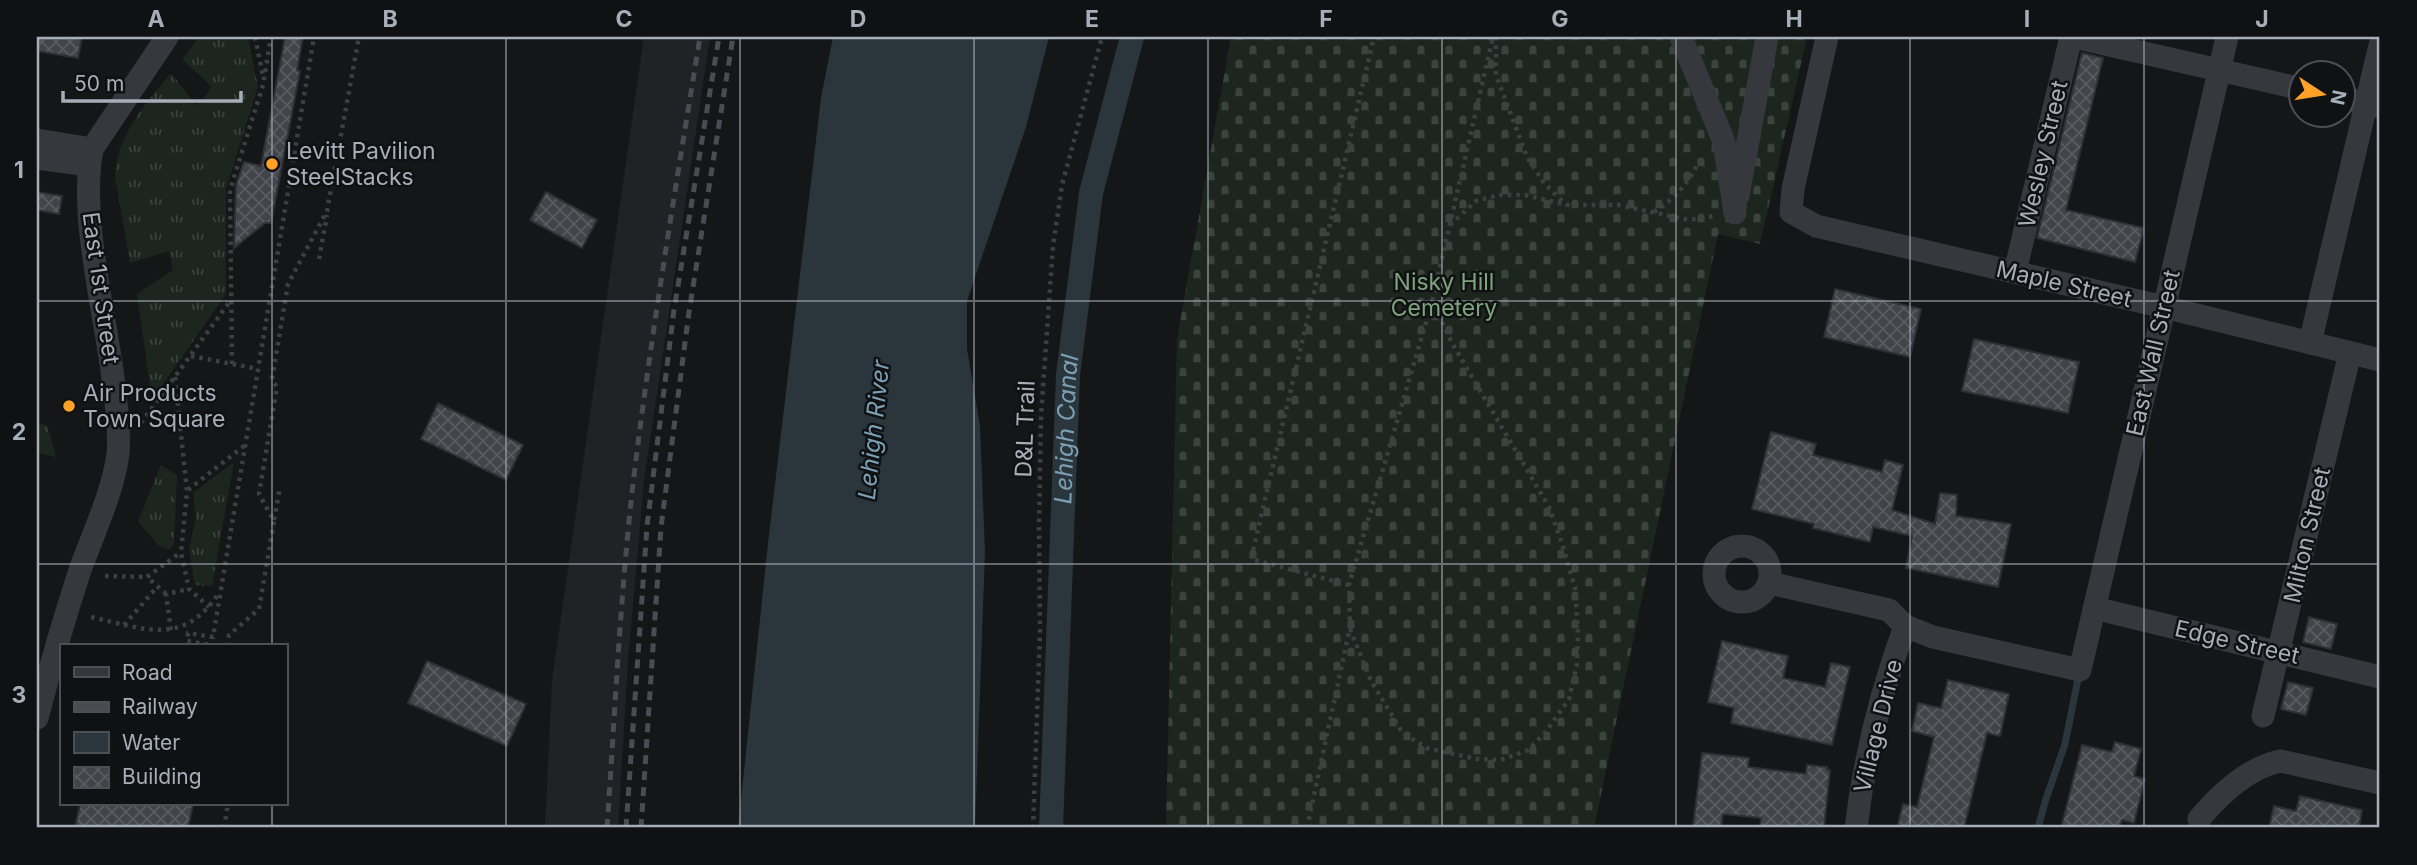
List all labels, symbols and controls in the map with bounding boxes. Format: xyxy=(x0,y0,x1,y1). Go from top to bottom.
text: A xyxy=(147,5,165,33)
text: B xyxy=(382,5,398,33)
text: C xyxy=(615,5,633,33)
text: D xyxy=(850,5,866,33)
text: E xyxy=(1085,5,1099,33)
text: F xyxy=(1319,5,1333,33)
text: G xyxy=(1551,5,1569,33)
text: H xyxy=(1785,5,1803,33)
text: I xyxy=(2024,5,2030,33)
text: J xyxy=(2255,5,2269,33)
scale bar xyxy=(63,60,242,104)
north arrow xyxy=(2288,60,2358,130)
text: 50 m xyxy=(74,71,124,96)
street label: Wesley Street xyxy=(2013,77,2074,230)
text: N xyxy=(2325,88,2351,107)
place label: Levitt Pavilion SteelStacks xyxy=(286,137,436,191)
text: 1 xyxy=(14,156,24,184)
marker: Levitt Pavilion SteelStacks xyxy=(264,156,280,172)
street label: East 1st Street xyxy=(76,210,126,366)
street label: Maple Street xyxy=(1994,255,2135,313)
street label: East Wall Street xyxy=(2120,267,2186,439)
park label: Nisky Hill Cemetery xyxy=(1391,268,1497,322)
water label: Lehigh Canal xyxy=(1048,352,1085,505)
water label: Lehigh River xyxy=(852,358,895,501)
place label: Air Products Town Square xyxy=(83,379,225,433)
street label: D&L Trail xyxy=(1009,380,1041,478)
marker: Air Products Town Square xyxy=(61,398,77,414)
text: 2 xyxy=(12,418,26,446)
street label: Milton Street xyxy=(2278,464,2336,606)
street label: Edge Street xyxy=(2172,614,2302,670)
legend xyxy=(60,644,287,806)
street label: Village Drive xyxy=(1848,656,1908,796)
text: Road xyxy=(122,660,173,685)
text: 3 xyxy=(12,681,26,709)
text: Railway xyxy=(122,694,198,719)
text: Water xyxy=(122,730,180,755)
text: Building xyxy=(122,764,202,789)

